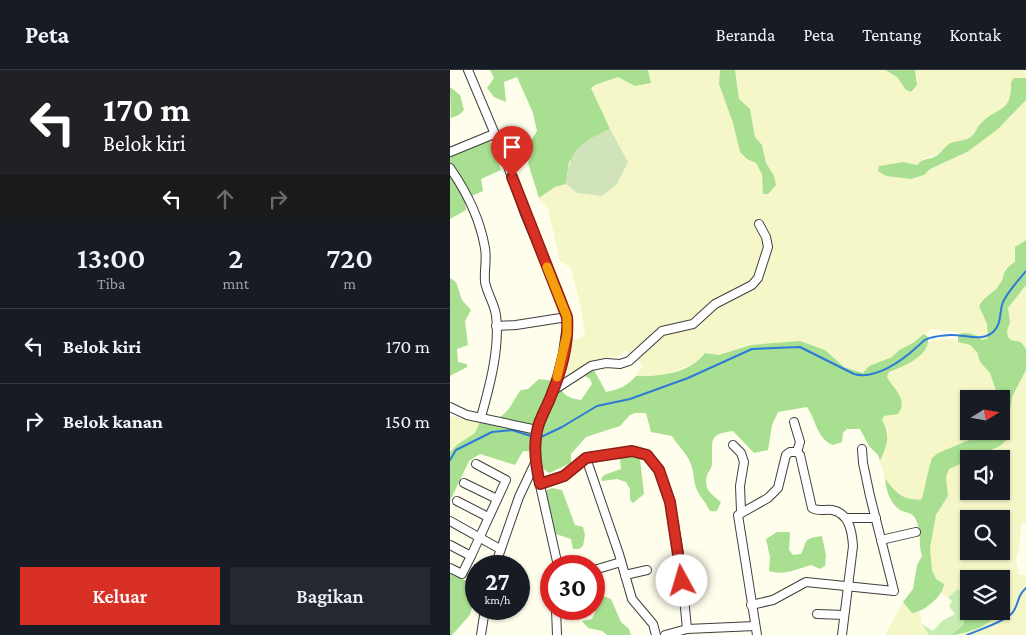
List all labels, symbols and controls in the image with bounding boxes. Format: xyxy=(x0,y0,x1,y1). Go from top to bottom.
text: Peta xyxy=(25,21,69,48)
text: Beranda xyxy=(716,25,775,45)
text: Peta xyxy=(803,25,834,45)
text: Tentang xyxy=(862,25,921,45)
text: Kontak xyxy=(949,25,1001,45)
icon: left xyxy=(20,90,85,155)
text: 170 m xyxy=(103,90,190,129)
pin xyxy=(491,126,533,177)
text: Belok kiri xyxy=(103,131,186,156)
icon: arrive xyxy=(498,133,526,161)
icon: left xyxy=(158,185,186,213)
icon: ahead xyxy=(211,185,239,213)
icon: right xyxy=(264,185,292,213)
text: 13:00 xyxy=(77,241,145,274)
text: 2 xyxy=(228,241,243,274)
text: 720 xyxy=(326,241,373,274)
text: Tiba xyxy=(97,275,125,292)
text: mnt xyxy=(222,275,249,292)
text: m xyxy=(343,275,356,292)
icon: left xyxy=(20,332,48,360)
text: Belok kiri xyxy=(63,336,141,357)
text: 170 m xyxy=(386,336,430,357)
north arrow xyxy=(960,390,1010,440)
map controls xyxy=(960,390,1010,620)
icon: right xyxy=(20,407,48,435)
text: Belok kanan xyxy=(63,411,163,432)
text: 150 m xyxy=(385,411,430,432)
button: sound xyxy=(960,450,1010,500)
button: search xyxy=(960,510,1010,560)
position arrow xyxy=(655,554,707,606)
speed limit sign: 30 xyxy=(540,555,605,620)
button: Keluar xyxy=(20,567,220,625)
button: Bagikan xyxy=(230,567,430,625)
text: 27 xyxy=(485,568,510,595)
button: layers xyxy=(960,570,1010,620)
text: km/h xyxy=(485,593,510,607)

